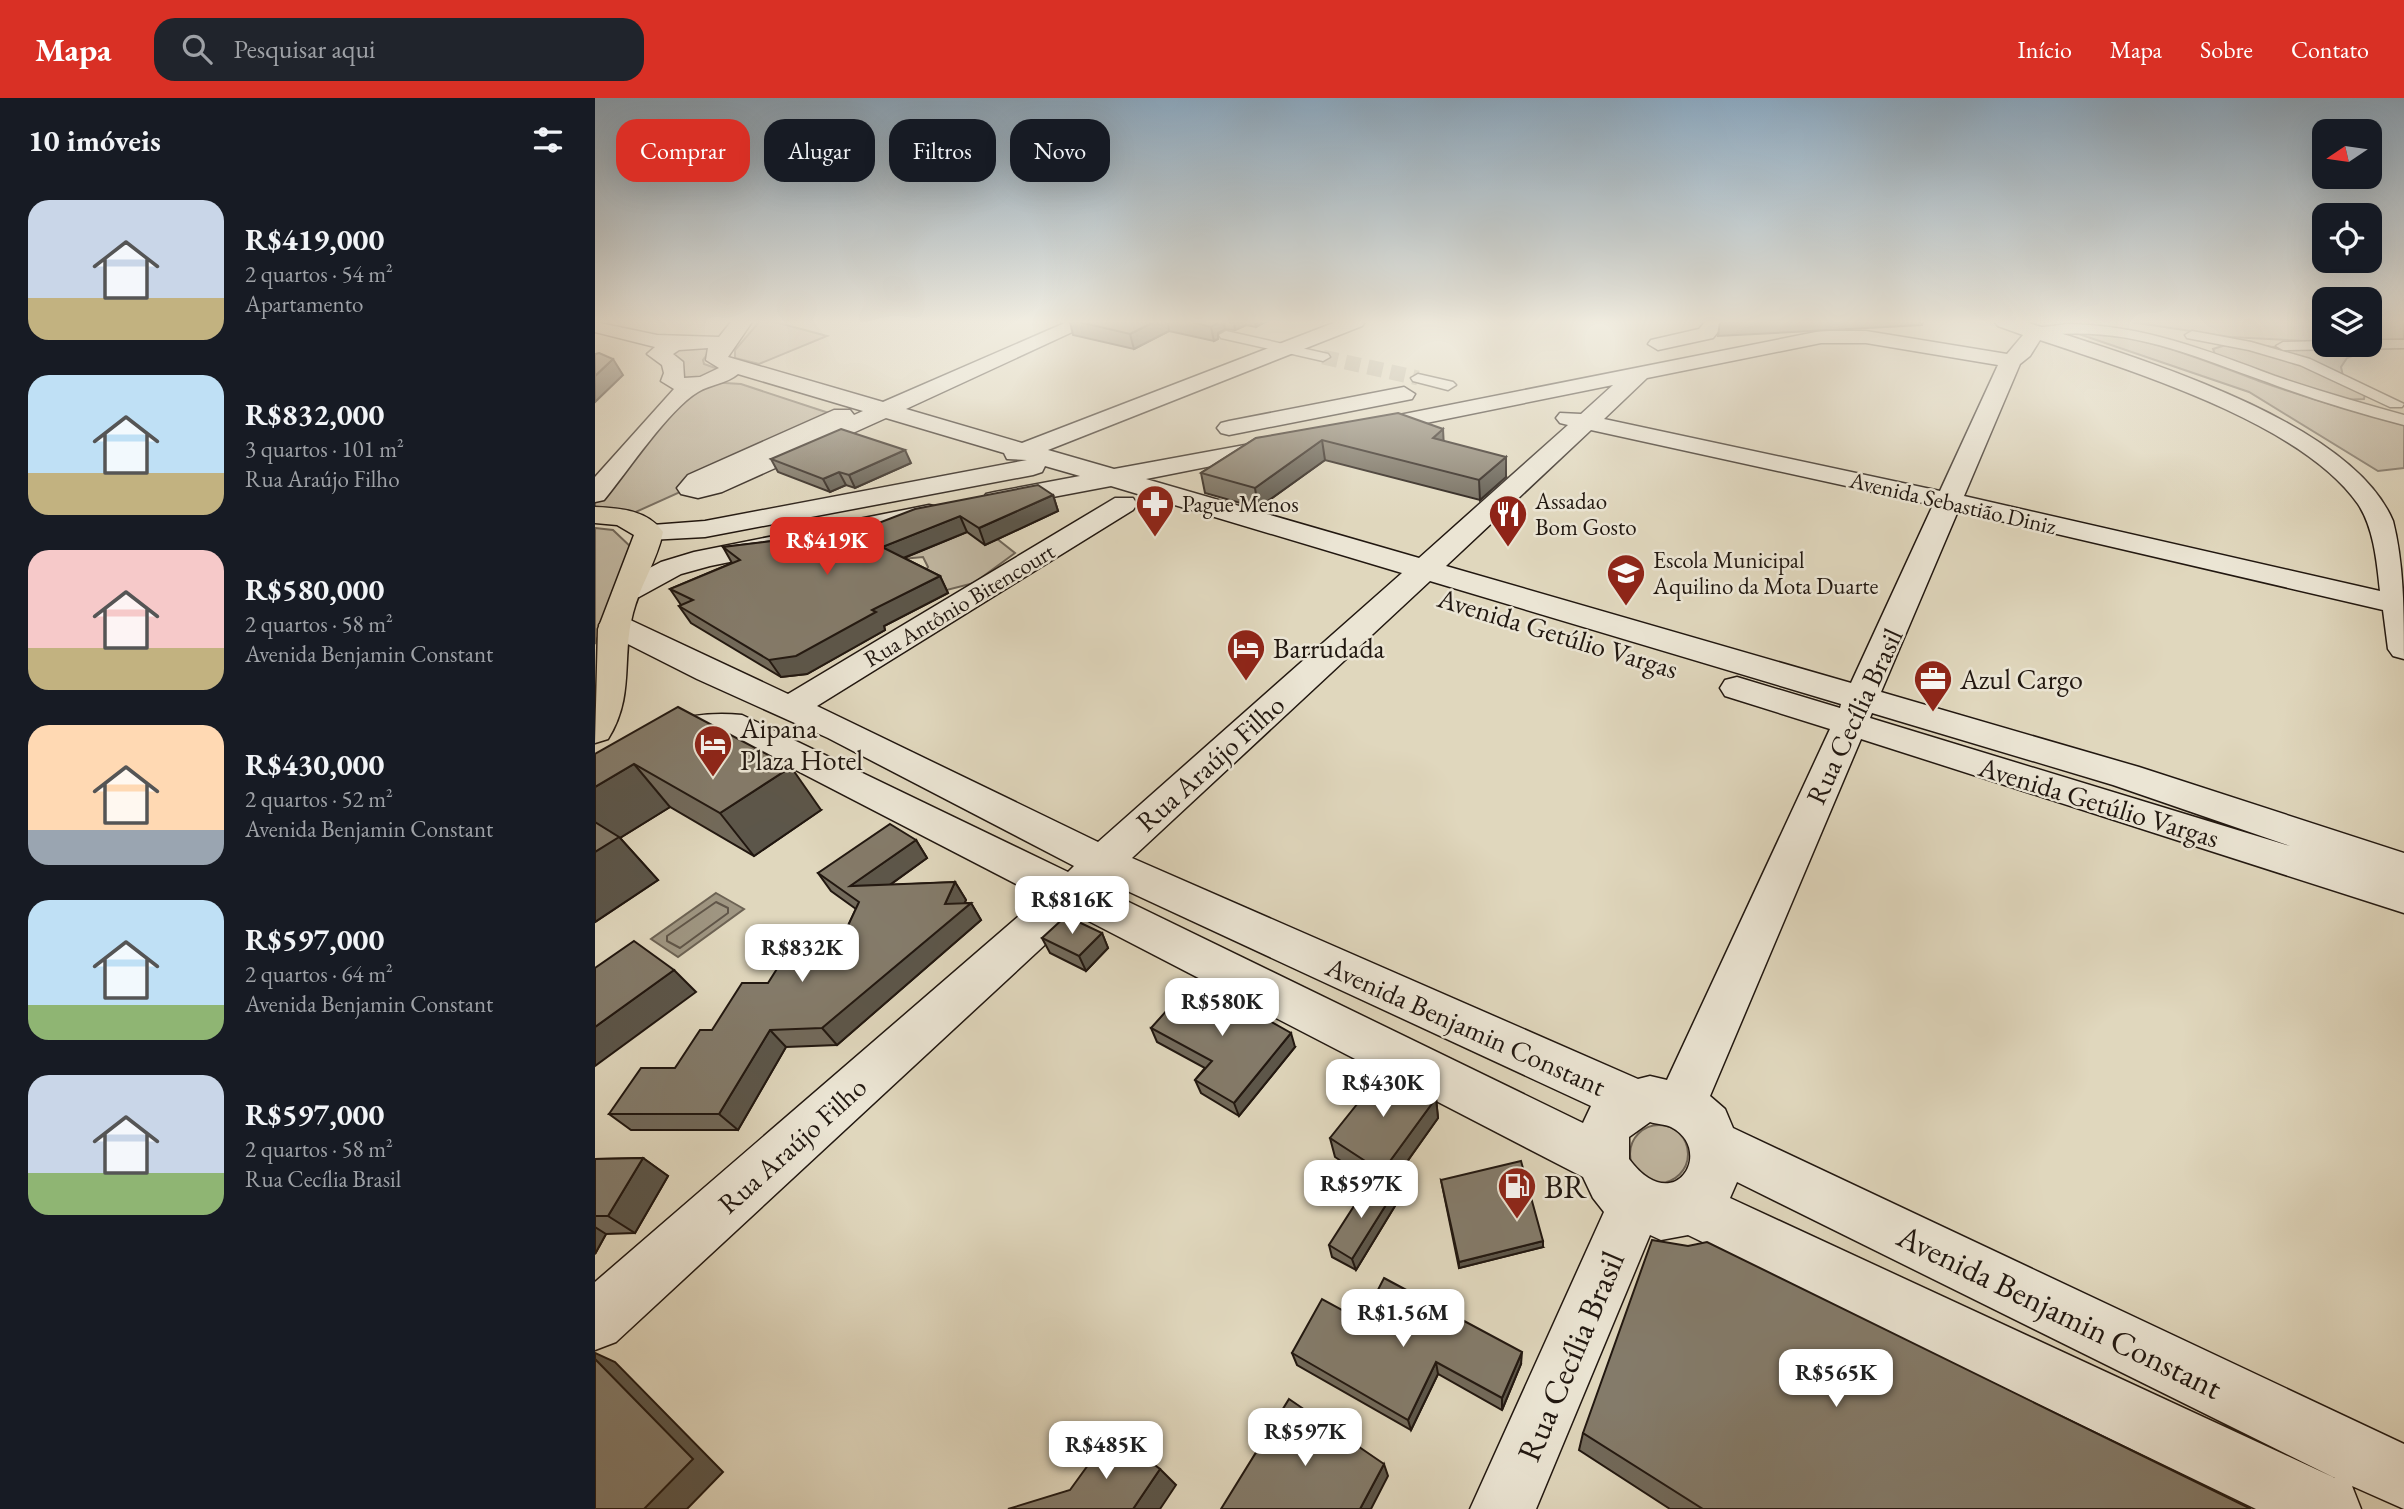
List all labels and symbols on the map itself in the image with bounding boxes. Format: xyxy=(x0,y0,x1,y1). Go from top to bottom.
north arrow xyxy=(2312,119,2382,189)
street label: Avenida Sebastião Diniz xyxy=(1846,464,2060,541)
pharmacy icon: Pague Menos xyxy=(1134,483,1176,538)
place label: Assadao Bom Gosto xyxy=(1534,486,1637,542)
place label: Pague Menos xyxy=(1182,489,1299,519)
restaurant icon: Assadao Bom Gosto xyxy=(1487,493,1529,548)
pin: R$419K xyxy=(770,518,884,577)
street label: Rua Antônio Bitencourt xyxy=(858,536,1061,674)
place label: Escola Municipal Aquilino da Mota Duarte xyxy=(1652,545,1879,601)
school or university icon: Escola Municipal Aquilino da Mota Duarte xyxy=(1605,552,1647,607)
street label: Avenida Getúlio Vargas xyxy=(1433,579,1682,687)
street label: Rua Cecília Brasil xyxy=(1797,622,1911,810)
hotel icon: Barrudada xyxy=(1225,627,1267,682)
place label: Barrudada xyxy=(1273,630,1386,666)
office icon: Azul Cargo xyxy=(1912,658,1954,713)
place label: Azul Cargo xyxy=(1959,661,2083,697)
street label: Rua Araújo Filho xyxy=(1128,687,1292,839)
place label: Aipana Plaza Hotel xyxy=(739,710,863,778)
hotel icon: Aipana Plaza Hotel xyxy=(692,723,734,778)
street label: Avenida Getúlio Vargas xyxy=(1974,748,2223,856)
pin: R$816K xyxy=(1015,876,1129,936)
pin: R$832K xyxy=(745,924,859,984)
street label: Avenida Benjamin Constant xyxy=(1320,948,1612,1104)
pin: R$580K xyxy=(1165,978,1279,1038)
pin: R$430K xyxy=(1326,1060,1440,1119)
street label: Rua Araújo Filho xyxy=(710,1069,874,1221)
pin: R$597K xyxy=(1304,1160,1418,1220)
fuel station icon: BR xyxy=(1496,1165,1538,1220)
place label: BR xyxy=(1544,1165,1587,1208)
street label: Avenida Benjamin Constant xyxy=(1889,1214,2230,1409)
street label: Rua Cecília Brasil xyxy=(1507,1245,1634,1468)
pin: R$1.56M xyxy=(1338,1290,1468,1349)
pin: R$565K xyxy=(1779,1350,1893,1409)
pin: R$597K xyxy=(1248,1408,1362,1468)
pin: R$485K xyxy=(1049,1422,1163,1481)

